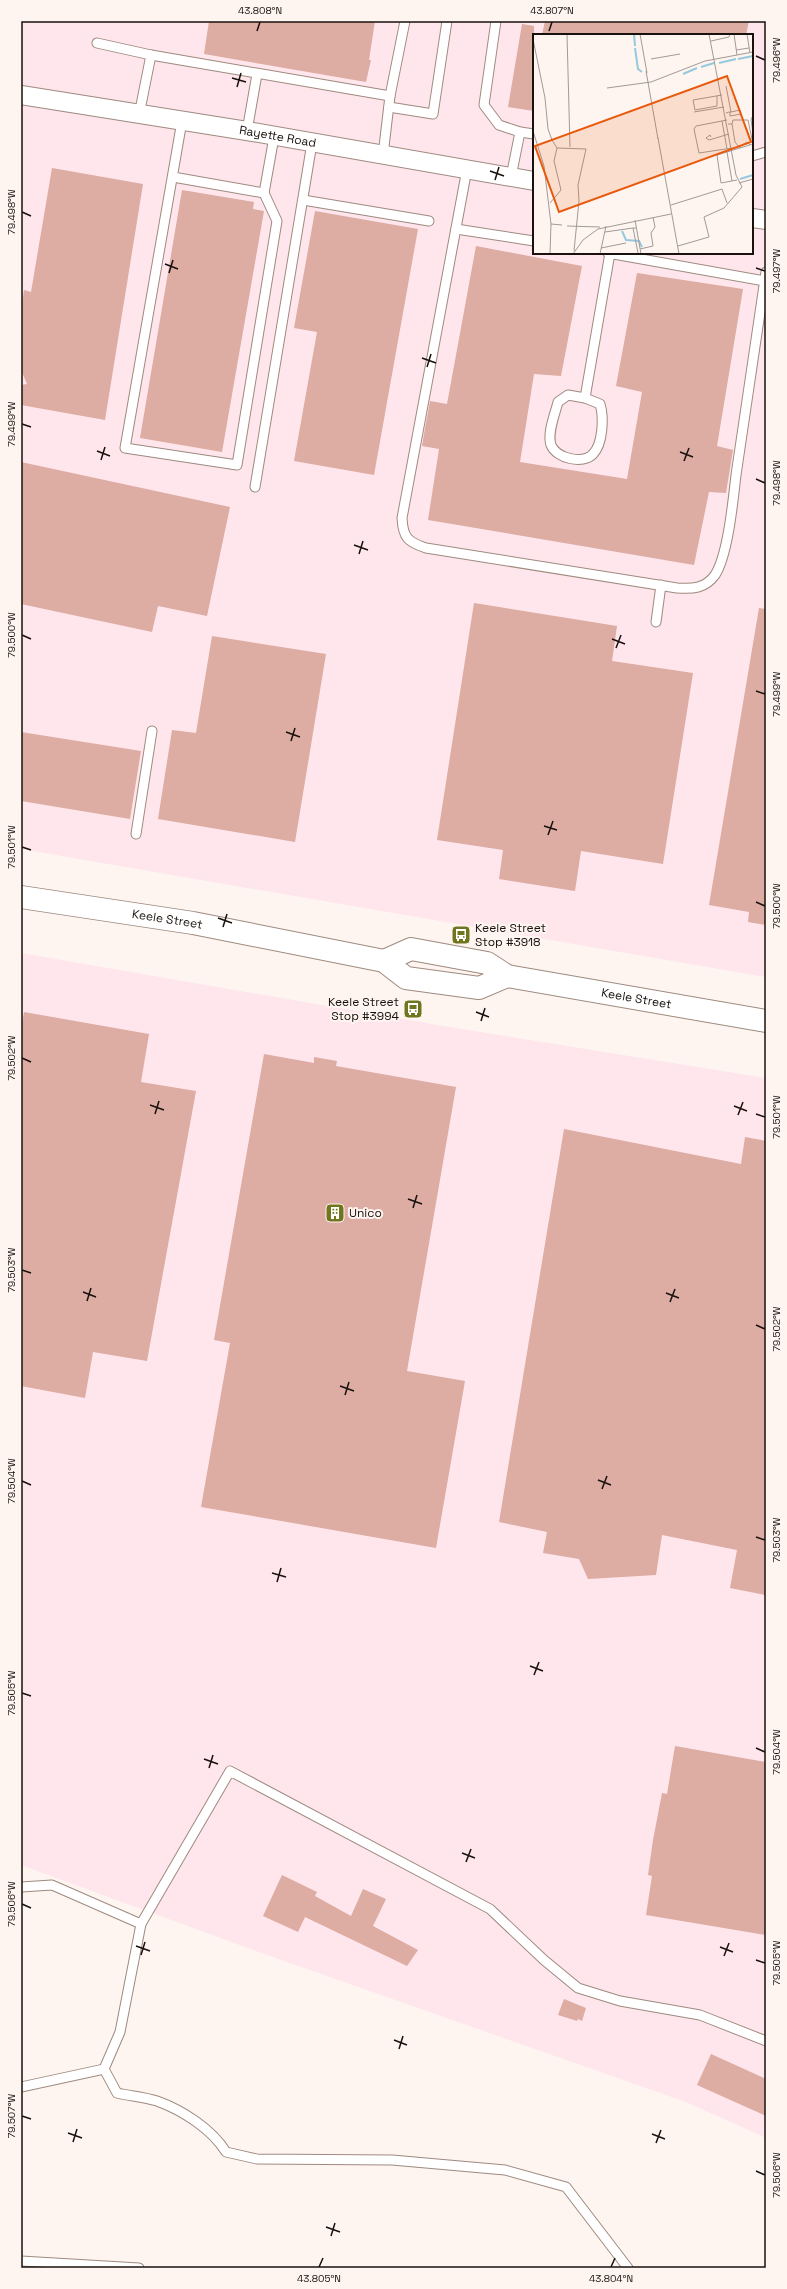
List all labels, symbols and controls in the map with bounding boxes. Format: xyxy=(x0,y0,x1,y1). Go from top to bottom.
text: 43.808°N xyxy=(238,4,282,17)
text: 43.807°N xyxy=(530,4,574,17)
inset map xyxy=(533,34,753,254)
text: 79.496°W xyxy=(770,37,783,83)
street label: Rayette Road xyxy=(238,122,317,151)
text: 79.498°W xyxy=(5,189,18,235)
text: 79.497°W xyxy=(770,248,783,293)
text: 79.499°W xyxy=(5,401,18,447)
text: 79.498°W xyxy=(770,460,783,506)
text: 79.500°W xyxy=(5,612,18,658)
text: 79.499°W xyxy=(770,671,783,717)
text: 79.501°W xyxy=(5,825,18,869)
text: 79.500°W xyxy=(770,883,783,929)
street label: Keele Street xyxy=(131,906,204,933)
place label: Keele Street Stop #3918 xyxy=(475,920,546,950)
bus stop icon: Keele Street Stop #3918 xyxy=(450,924,472,946)
street label: Keele Street xyxy=(600,985,673,1012)
place label: Keele Street Stop #3994 xyxy=(328,994,399,1024)
bus stop icon: Keele Street Stop #3994 xyxy=(402,998,424,1020)
text: 79.502°W xyxy=(5,1035,18,1081)
text: 79.501°W xyxy=(770,1095,783,1139)
building icon: Unico xyxy=(324,1202,346,1224)
place label: Unico xyxy=(349,1205,382,1221)
text: 79.503°W xyxy=(5,1247,18,1293)
text: 79.502°W xyxy=(770,1306,783,1352)
text: 79.504°W xyxy=(5,1458,18,1504)
text: 79.503°W xyxy=(770,1517,783,1563)
text: 79.505°W xyxy=(5,1670,18,1716)
text: 79.504°W xyxy=(770,1729,783,1775)
text: 79.506°W xyxy=(5,1881,18,1927)
text: 79.505°W xyxy=(770,1940,783,1986)
text: 79.507°W xyxy=(5,2093,18,2138)
text: 79.506°W xyxy=(770,2152,783,2198)
text: 43.805°N xyxy=(297,2272,341,2285)
text: 43.804°N xyxy=(589,2272,633,2285)

